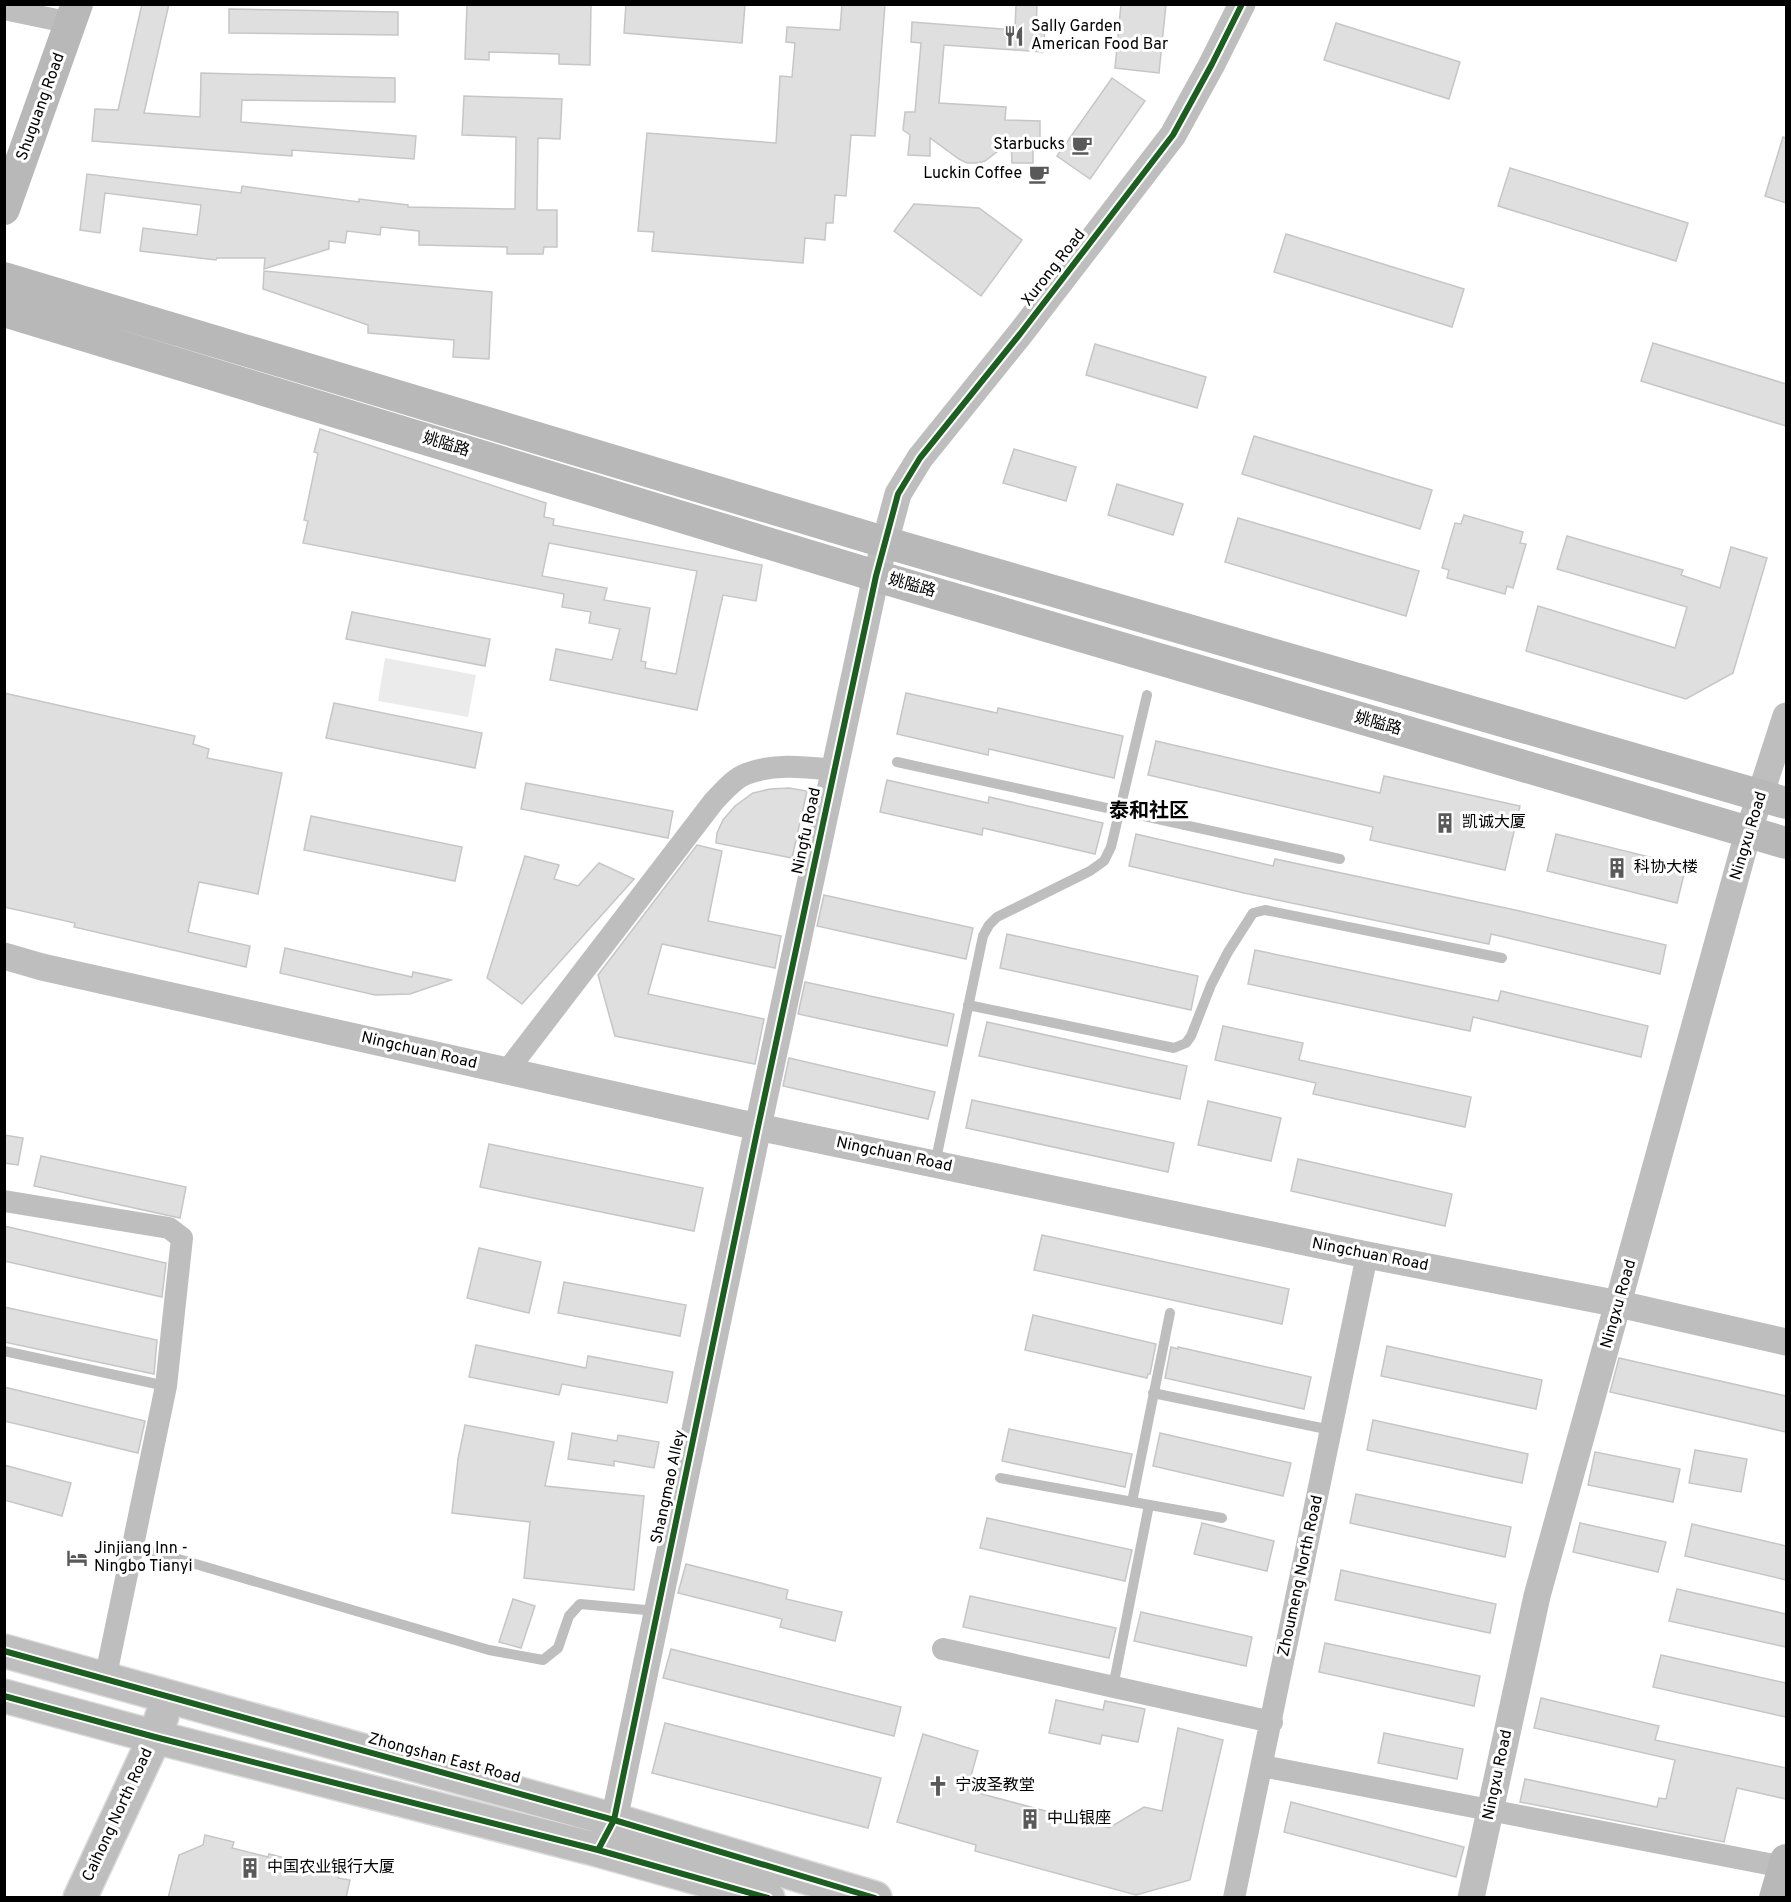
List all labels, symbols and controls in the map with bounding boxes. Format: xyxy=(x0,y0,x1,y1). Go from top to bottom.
place label: Sally Garden American Food Bar xyxy=(1031,17,1168,55)
restaurant icon: Sally Garden American Food Bar xyxy=(1002,24,1026,48)
street label: Shuguang Road xyxy=(12,50,70,164)
cafe icon: Starbucks xyxy=(1070,133,1094,157)
place label: Starbucks xyxy=(993,135,1065,155)
cafe icon: Luckin Coffee xyxy=(1027,162,1051,186)
place label: Luckin Coffee xyxy=(923,164,1022,184)
street label: Xurong Road xyxy=(1018,225,1090,311)
street label: 姚隘路 xyxy=(420,428,472,462)
street label: 姚隘路 xyxy=(886,570,938,602)
street label: 姚隘路 xyxy=(1352,708,1404,740)
street label: Ningfu Road xyxy=(788,786,826,876)
street label: Ningxu Road xyxy=(1726,789,1772,883)
district label: 泰和社区 xyxy=(1109,799,1189,825)
building icon: 凯诚大厦 xyxy=(1433,811,1457,835)
place label: 凯诚大厦 xyxy=(1462,813,1526,833)
building icon: 科协大楼 xyxy=(1605,856,1629,880)
place label: 科协大楼 xyxy=(1634,858,1698,878)
street label: Ningchuan Road xyxy=(359,1028,479,1074)
street label: Ningchuan Road xyxy=(834,1133,954,1177)
street label: Ningchuan Road xyxy=(1310,1234,1430,1276)
street label: Ningxu Road xyxy=(1597,1257,1641,1351)
street label: Shangmao Alley xyxy=(647,1428,691,1546)
street label: Zhoumeng North Road xyxy=(1274,1493,1328,1659)
place label: Jinjiang Inn - Ningbo Tianyi xyxy=(94,1539,192,1577)
hotel icon: Jinjiang Inn - Ningbo Tianyi xyxy=(65,1546,89,1570)
street label: Ningxu Road xyxy=(1479,1728,1517,1822)
street label: Zhongshan East Road xyxy=(366,1729,522,1789)
street label: Caihong North Road xyxy=(78,1745,158,1885)
church icon: 宁波圣教堂 xyxy=(926,1774,950,1798)
place label: 宁波圣教堂 xyxy=(955,1776,1035,1796)
building icon: 中山银座 xyxy=(1018,1807,1042,1831)
place label: 中山银座 xyxy=(1047,1809,1111,1829)
building icon: 中国农业银行大厦 xyxy=(238,1856,262,1880)
place label: 中国农业银行大厦 xyxy=(267,1858,395,1878)

